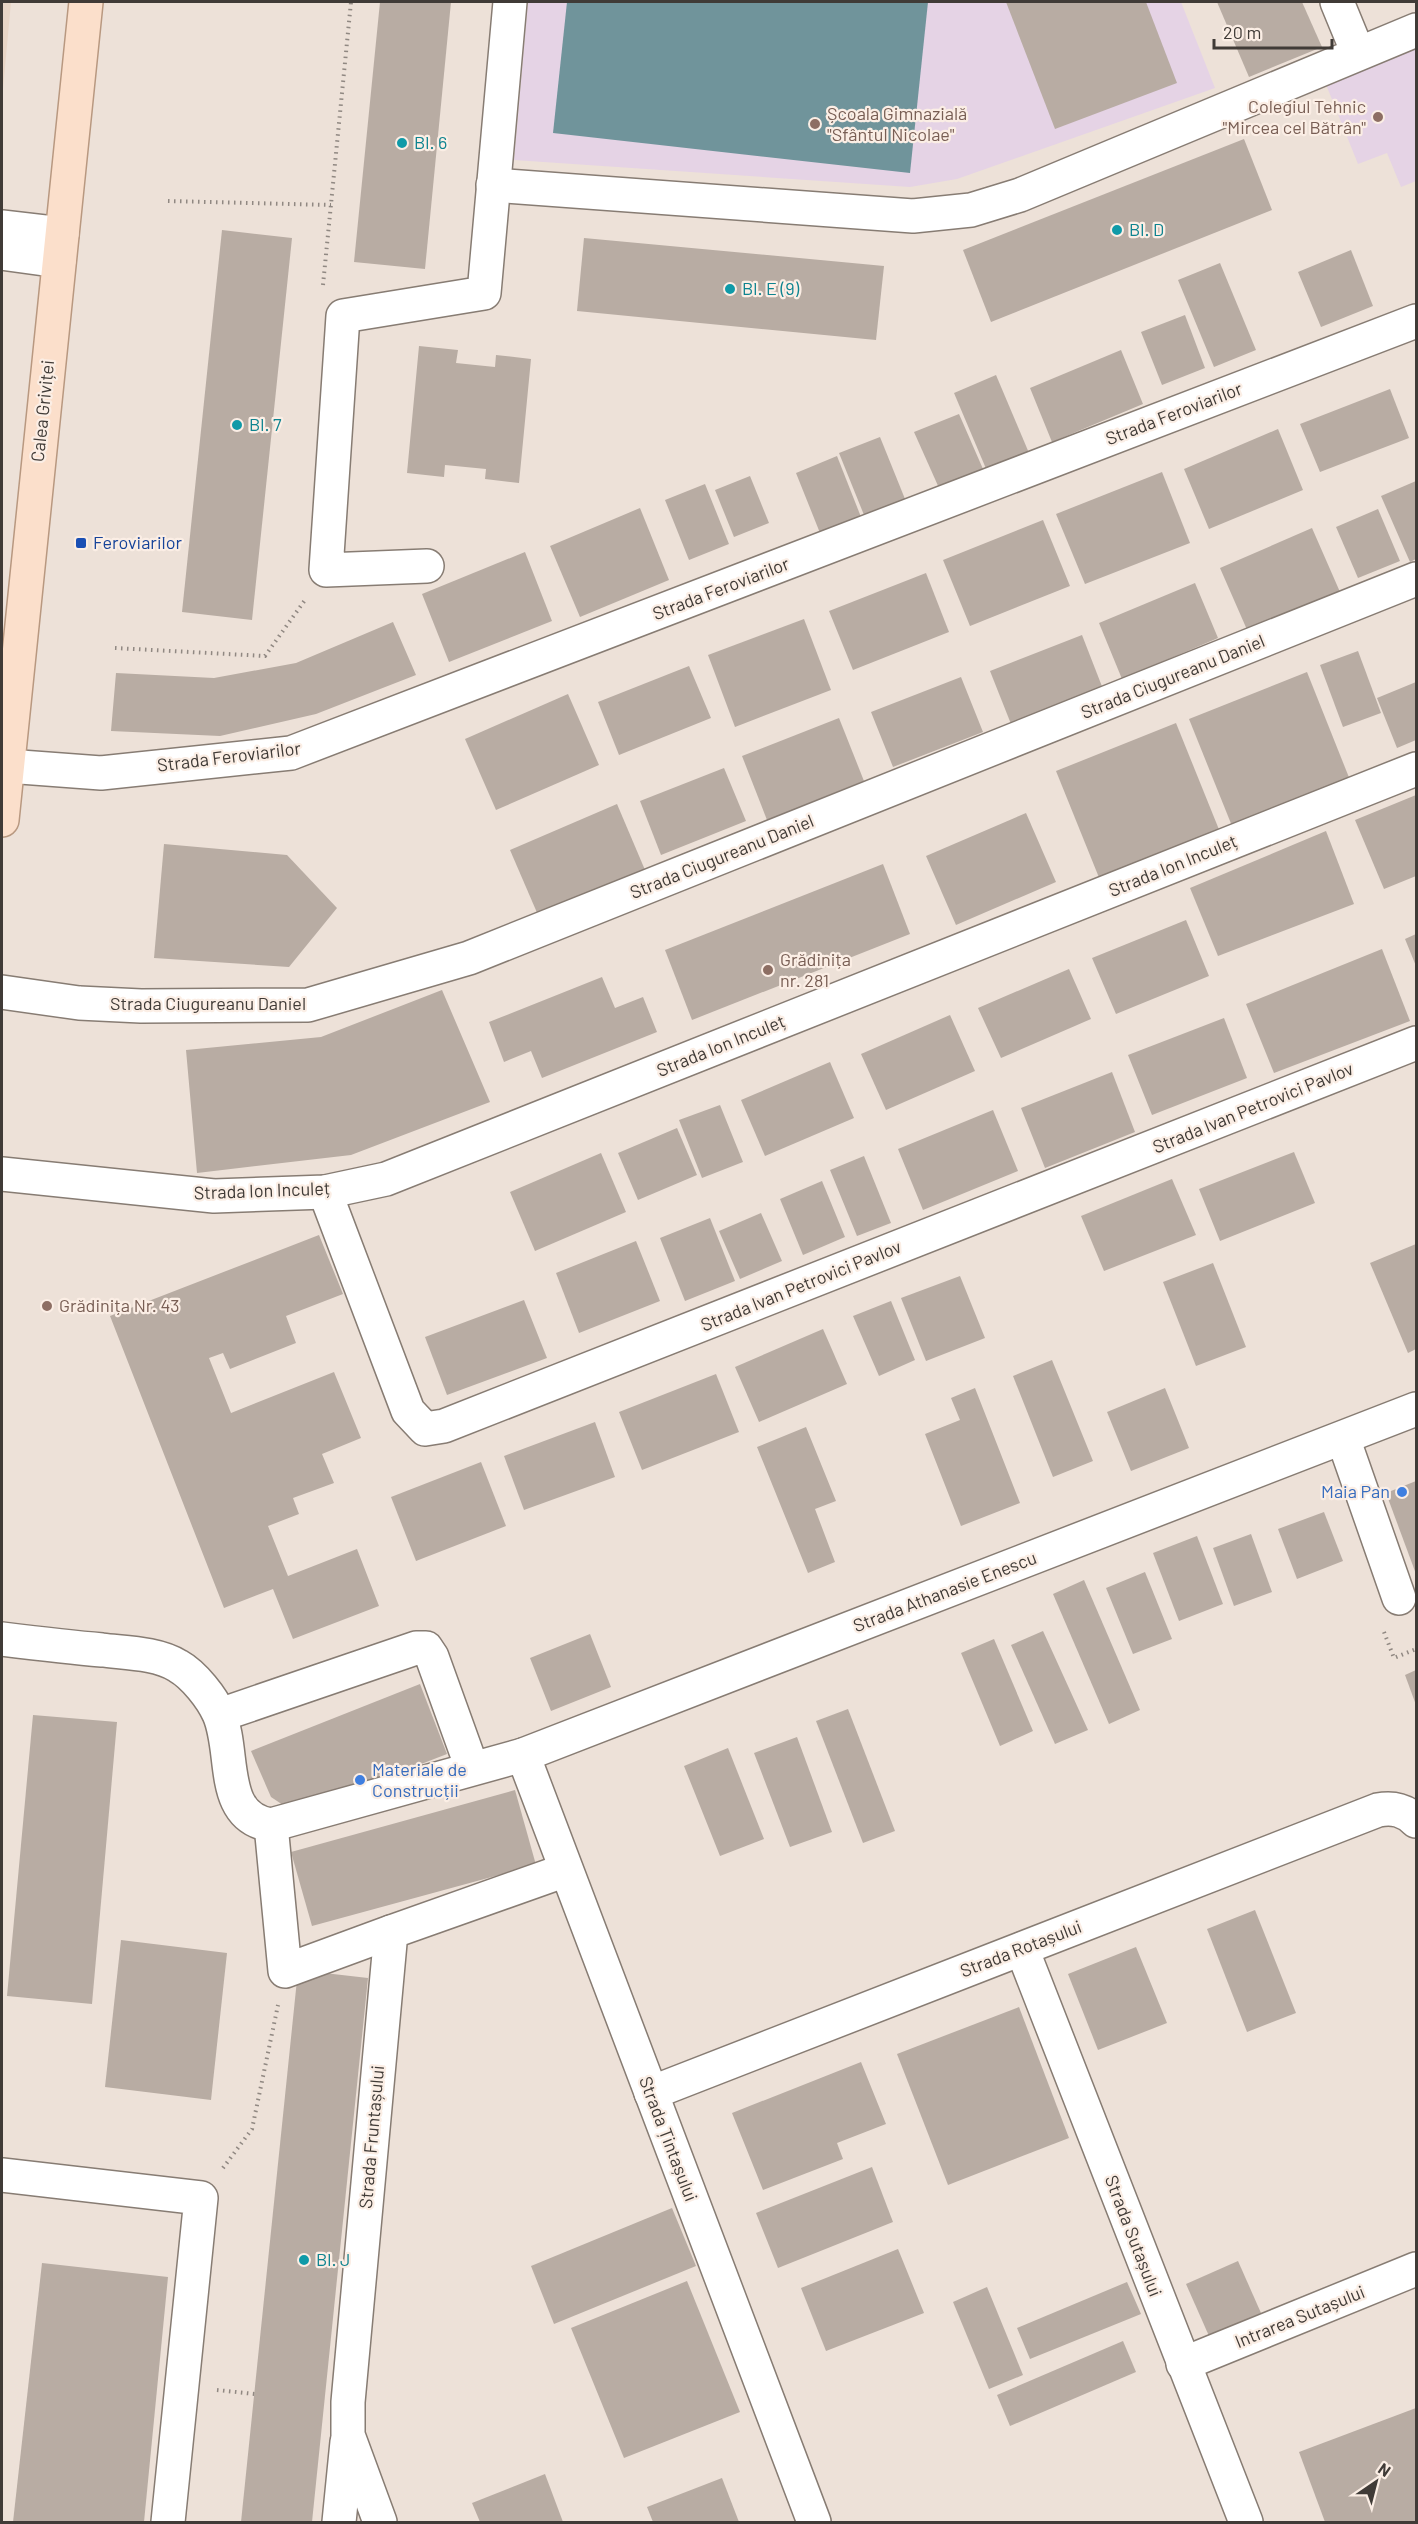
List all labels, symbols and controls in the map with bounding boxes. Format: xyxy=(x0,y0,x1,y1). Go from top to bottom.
scale bar xyxy=(1214,12,1332,50)
text: 20 m xyxy=(1223,21,1261,43)
place label: Colegiul Tehnic "Mircea cel Bătrân" xyxy=(1223,95,1366,138)
place label: Școala Gimnazială "Sfântul Nicolae" xyxy=(827,102,967,145)
marker: Colegiul Tehnic "Mircea cel Bătrân" xyxy=(1371,110,1385,124)
marker: Școala Gimnazială "Sfântul Nicolae" xyxy=(808,117,822,131)
place label: Bl. 6 xyxy=(414,131,447,153)
marker: Bl. 6 xyxy=(395,136,409,150)
place label: Bl. D xyxy=(1129,218,1164,240)
marker: Bl. D xyxy=(1110,223,1124,237)
place label: Bl. E (9) xyxy=(742,277,800,299)
marker: Bl. E (9) xyxy=(723,282,737,296)
street label: Calea Griviței xyxy=(26,359,58,463)
street label: Strada Feroviarilor xyxy=(1102,377,1245,449)
place label: Bl. 7 xyxy=(249,413,282,435)
marker: Bl. 7 xyxy=(230,418,244,432)
place label: Feroviarilor xyxy=(93,531,182,553)
marker: Feroviarilor xyxy=(74,536,88,550)
street label: Strada Feroviarilor xyxy=(649,552,792,624)
street label: Strada Ciugureanu Daniel xyxy=(1078,629,1268,723)
street label: Strada Feroviarilor xyxy=(156,736,302,776)
street label: Strada Ciugureanu Daniel xyxy=(627,809,817,903)
street label: Strada Ion Inculeț xyxy=(1105,829,1240,901)
place label: Grădinița nr. 281 xyxy=(780,948,851,991)
marker: Grădinița nr. 281 xyxy=(761,963,775,977)
street label: Strada Ciugureanu Daniel xyxy=(110,992,306,1014)
street label: Strada Ion Inculeț xyxy=(653,1009,788,1081)
street label: Strada Ivan Petrovici Pavlov xyxy=(1149,1057,1356,1157)
street label: Strada Ion Inculeț xyxy=(193,1177,331,1203)
street label: Strada Ivan Petrovici Pavlov xyxy=(697,1235,904,1335)
place label: Grădinița Nr. 43 xyxy=(59,1294,180,1316)
marker: Grădinița Nr. 43 xyxy=(40,1299,54,1313)
place label: Maia Pan xyxy=(1321,1480,1390,1502)
marker: Maia Pan xyxy=(1395,1485,1409,1499)
street label: Strada Athanasie Enescu xyxy=(850,1546,1039,1636)
place label: Materiale de Construcții xyxy=(372,1758,467,1801)
marker: Materiale de Construcții xyxy=(353,1773,367,1787)
street label: Strada Rotașului xyxy=(957,1915,1085,1981)
street label: Strada Fruntașului xyxy=(354,2064,388,2210)
street label: Strada Țintașului xyxy=(635,2073,703,2204)
street label: Strada Sutașului xyxy=(1101,2172,1167,2299)
place label: Bl. J xyxy=(316,2248,350,2270)
marker: Bl. J xyxy=(297,2253,311,2267)
street label: Intrarea Sutașului xyxy=(1232,2280,1368,2352)
north arrow xyxy=(1346,2452,1406,2512)
text: N xyxy=(1375,2458,1395,2480)

